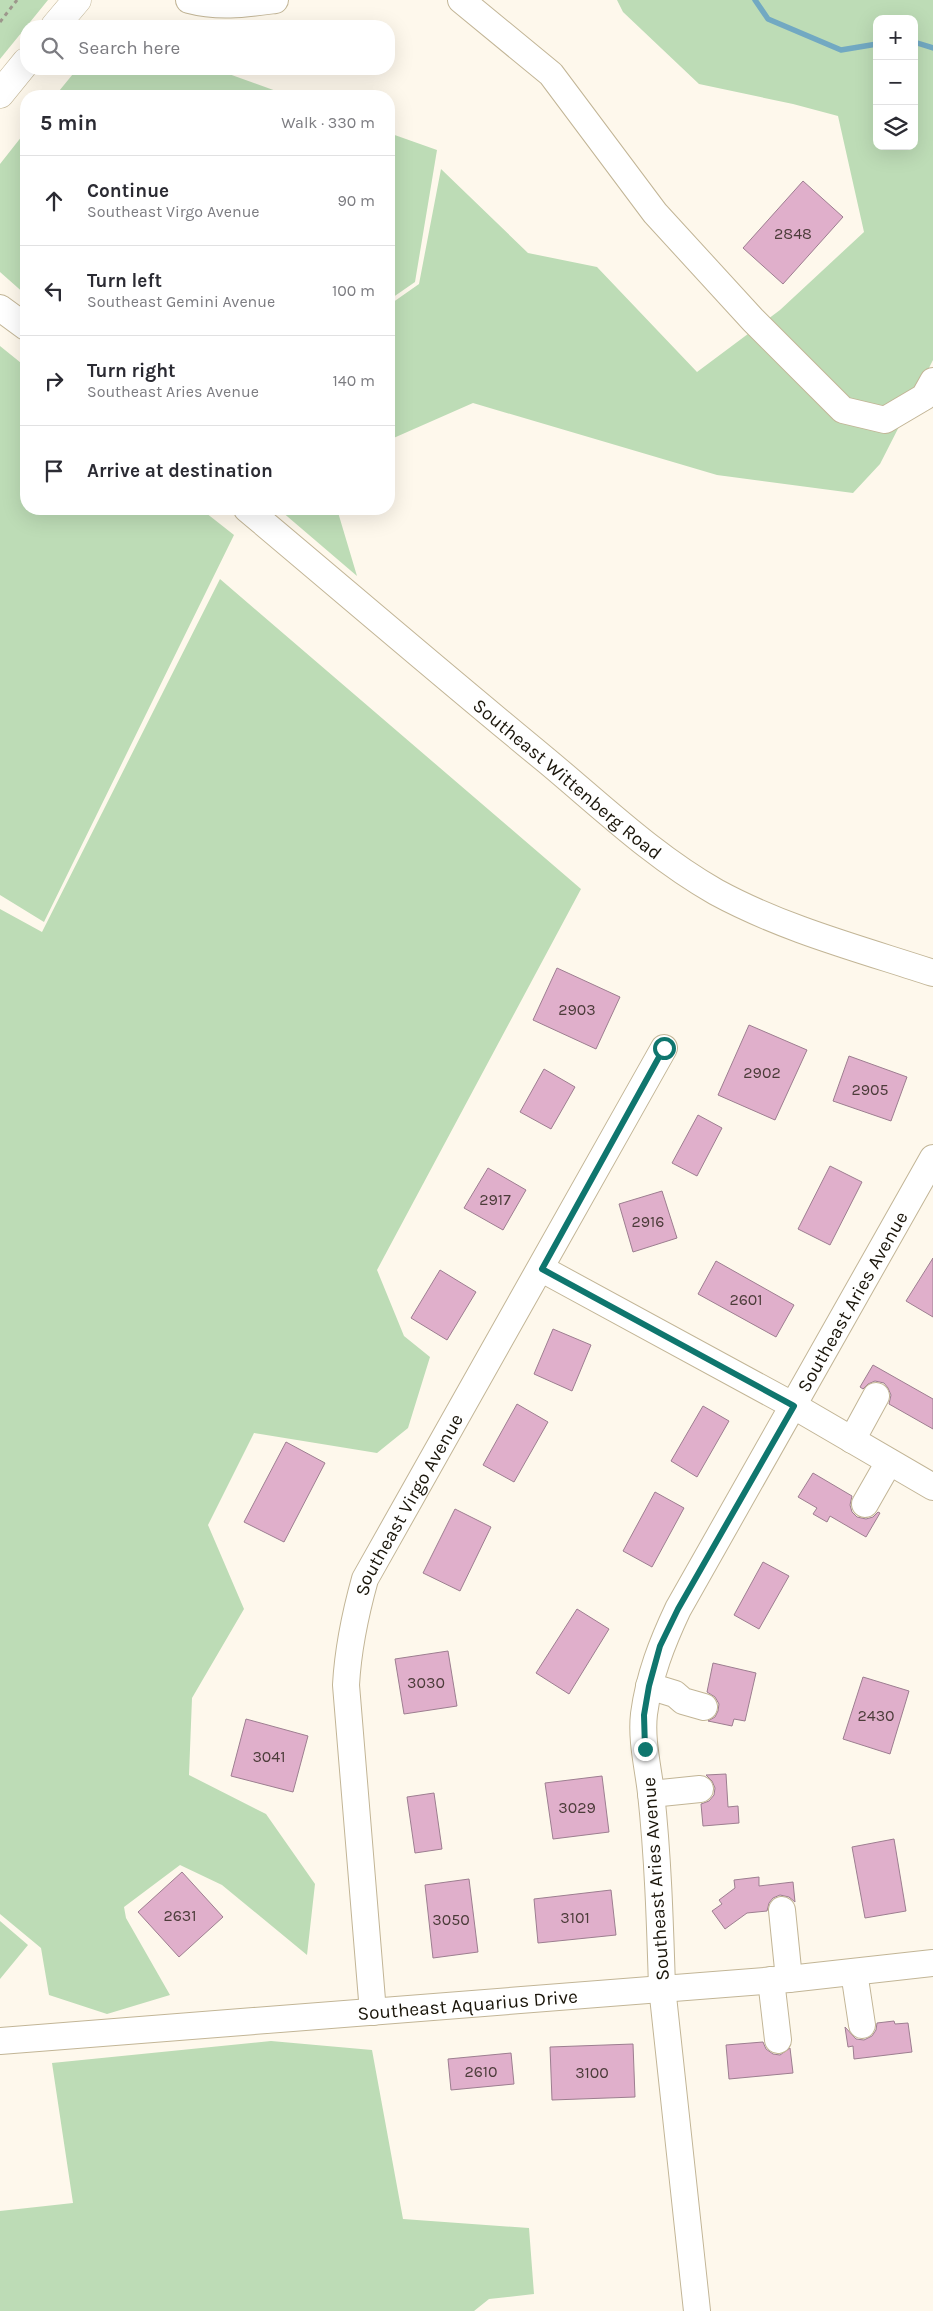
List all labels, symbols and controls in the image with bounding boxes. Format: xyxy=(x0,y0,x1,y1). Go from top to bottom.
map controls xyxy=(873,15,918,150)
button: + xyxy=(873,15,918,60)
search box xyxy=(20,20,395,75)
icon: search xyxy=(38,34,66,62)
text: Search here xyxy=(78,37,180,59)
button: − xyxy=(873,60,918,105)
button: layers xyxy=(873,105,918,150)
text: 5 min xyxy=(40,111,97,135)
text: Walk · 330 m xyxy=(281,113,375,132)
text: Continue xyxy=(87,180,169,202)
icon: ahead xyxy=(40,187,68,215)
text: 90 m xyxy=(337,191,375,210)
text: Southeast Virgo Avenue xyxy=(87,202,260,221)
house number: 2848 xyxy=(774,224,812,243)
text: Turn left xyxy=(87,270,162,292)
icon: left xyxy=(40,277,68,305)
text: 100 m xyxy=(332,281,375,300)
text: Southeast Gemini Avenue xyxy=(87,292,275,311)
text: Turn right xyxy=(87,360,176,382)
icon: right xyxy=(40,367,68,395)
text: 140 m xyxy=(333,371,375,390)
text: Southeast Aries Avenue xyxy=(87,382,259,401)
icon: arrive xyxy=(40,457,68,485)
text: Arrive at destination xyxy=(87,460,273,482)
street label: Southeast Wittenberg Road xyxy=(468,694,666,864)
house number: 2903 xyxy=(558,1000,596,1019)
route start xyxy=(653,1037,676,1060)
house number: 2902 xyxy=(743,1063,781,1082)
house number: 2905 xyxy=(851,1080,889,1099)
house number: 2917 xyxy=(479,1190,511,1209)
street label: Southeast Aries Avenue xyxy=(793,1208,913,1396)
house number: 2916 xyxy=(632,1212,665,1231)
house number: 2601 xyxy=(729,1290,763,1309)
street label: Southeast Virgo Avenue xyxy=(351,1410,468,1598)
house number: 3030 xyxy=(407,1673,445,1692)
house number: 2430 xyxy=(857,1706,895,1725)
route end xyxy=(634,1738,657,1761)
house number: 3041 xyxy=(252,1747,286,1766)
street label: Southeast Aries Avenue xyxy=(638,1776,674,1981)
house number: 3029 xyxy=(558,1798,596,1817)
house number: 2631 xyxy=(163,1906,197,1925)
house number: 3101 xyxy=(560,1908,590,1927)
house number: 3050 xyxy=(432,1910,470,1929)
street label: Southeast Aquarius Drive xyxy=(357,1986,579,2025)
house number: 2610 xyxy=(464,2062,498,2081)
house number: 3100 xyxy=(575,2063,609,2082)

